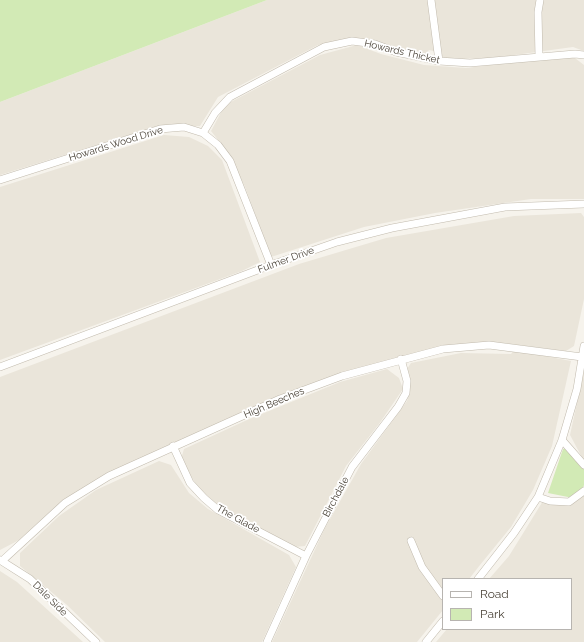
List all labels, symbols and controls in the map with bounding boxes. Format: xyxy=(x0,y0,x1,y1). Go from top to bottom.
street label: Howards Thicket xyxy=(363,37,441,67)
street label: Howards Wood Drive xyxy=(67,124,165,164)
street label: Fulmer Drive xyxy=(256,244,316,276)
street label: High Beeches xyxy=(242,385,306,421)
street label: Birchdale xyxy=(320,475,352,519)
street label: The Glade xyxy=(214,502,262,536)
legend xyxy=(442,578,572,630)
street label: Dale Side xyxy=(30,579,70,619)
text: Road xyxy=(480,587,509,601)
text: Park xyxy=(480,607,505,621)

